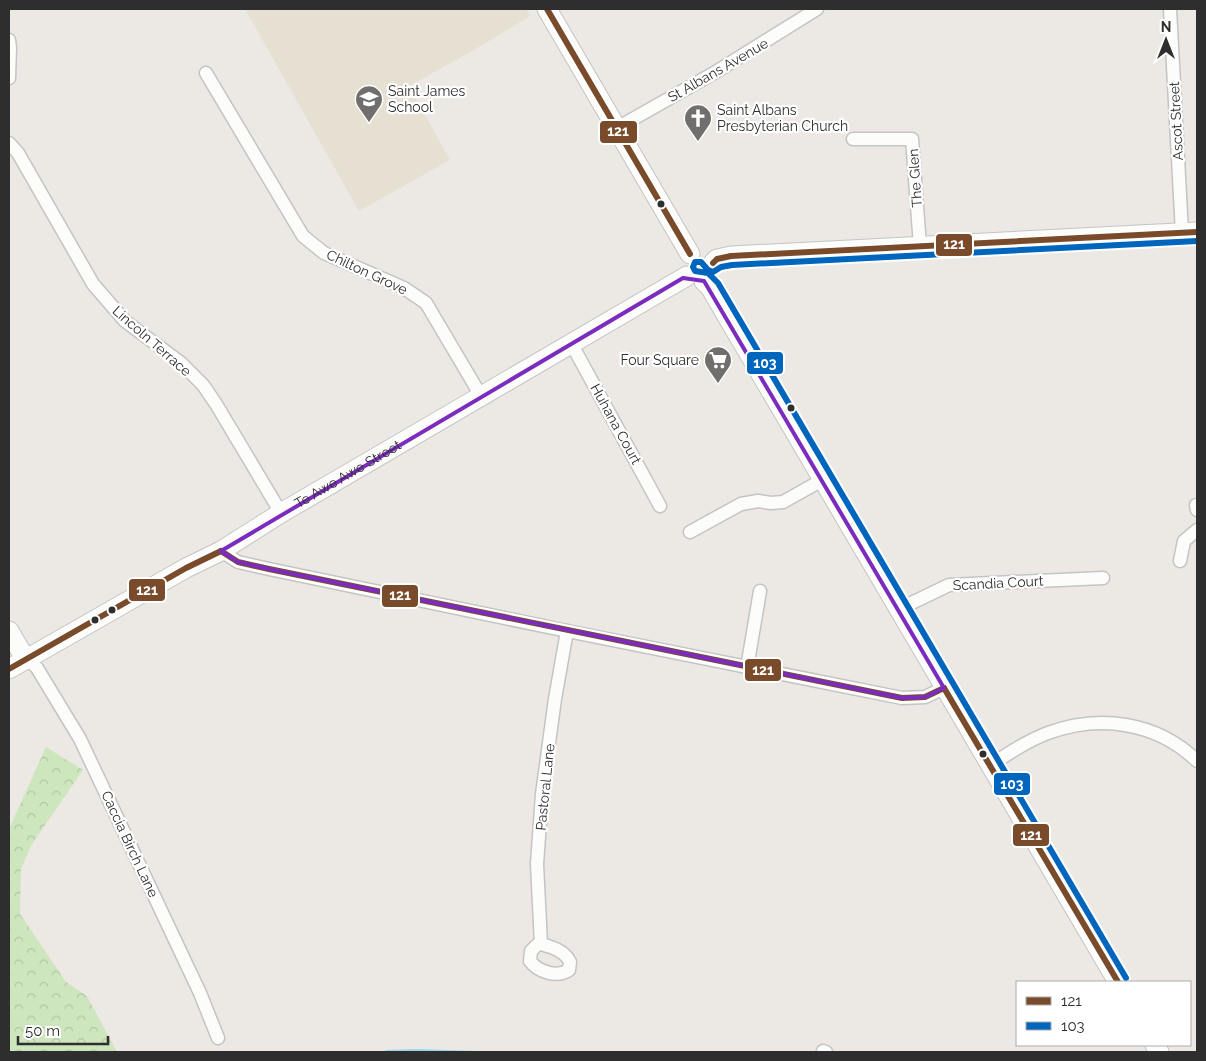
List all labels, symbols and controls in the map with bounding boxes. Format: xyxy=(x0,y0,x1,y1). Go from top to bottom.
north arrow xyxy=(1141,15,1191,65)
text: N xyxy=(1161,19,1171,35)
street label: St Albans Avenue xyxy=(665,35,771,105)
street label: Ascot Street xyxy=(1166,81,1186,161)
place label: Saint James School xyxy=(388,83,465,115)
school or university icon: Saint James School xyxy=(354,84,384,123)
place label: Saint Albans Presbyterian Church xyxy=(717,102,848,134)
church icon: Saint Albans Presbyterian Church xyxy=(683,103,713,142)
line badge: 121 xyxy=(599,120,638,144)
text: 121 xyxy=(607,123,629,139)
street label: The Glen xyxy=(905,148,925,208)
unlabelled marker xyxy=(656,199,666,209)
line badge: 121 xyxy=(935,233,973,257)
text: 121 xyxy=(943,236,965,252)
street label: Chilton Grove xyxy=(324,246,410,298)
street label: Lincoln Terrace xyxy=(109,303,195,379)
supermarket icon: Four Square xyxy=(703,345,733,384)
line badge: 103 xyxy=(746,351,784,375)
place label: Four Square xyxy=(620,352,699,368)
text: 103 xyxy=(753,355,777,371)
street label: Huhana Court xyxy=(587,381,645,467)
unlabelled marker xyxy=(786,403,796,413)
street label: Te Awe Awe Street xyxy=(292,437,404,511)
street label: Scandia Court xyxy=(952,573,1044,593)
line badge: 121 xyxy=(128,578,166,602)
text: 121 xyxy=(136,582,158,598)
line badge: 121 xyxy=(381,584,419,608)
text: 121 xyxy=(389,587,411,603)
unlabelled marker xyxy=(107,605,117,615)
unlabelled marker xyxy=(90,615,100,625)
line badge: 121 xyxy=(744,658,782,682)
text: 121 xyxy=(752,662,774,678)
street label: Pastoral Lane xyxy=(532,743,558,831)
unlabelled marker xyxy=(978,749,988,759)
line badge: 103 xyxy=(993,772,1031,796)
text: 103 xyxy=(1000,776,1024,792)
street label: Caccia Birch Lane xyxy=(98,788,162,900)
line badge: 121 xyxy=(1012,823,1050,847)
text: 121 xyxy=(1020,827,1042,843)
legend xyxy=(1016,981,1191,1046)
text: 121 xyxy=(1061,992,1082,1010)
scale bar xyxy=(18,1014,108,1046)
text: 103 xyxy=(1061,1017,1085,1035)
text: 50 m xyxy=(25,1022,60,1040)

